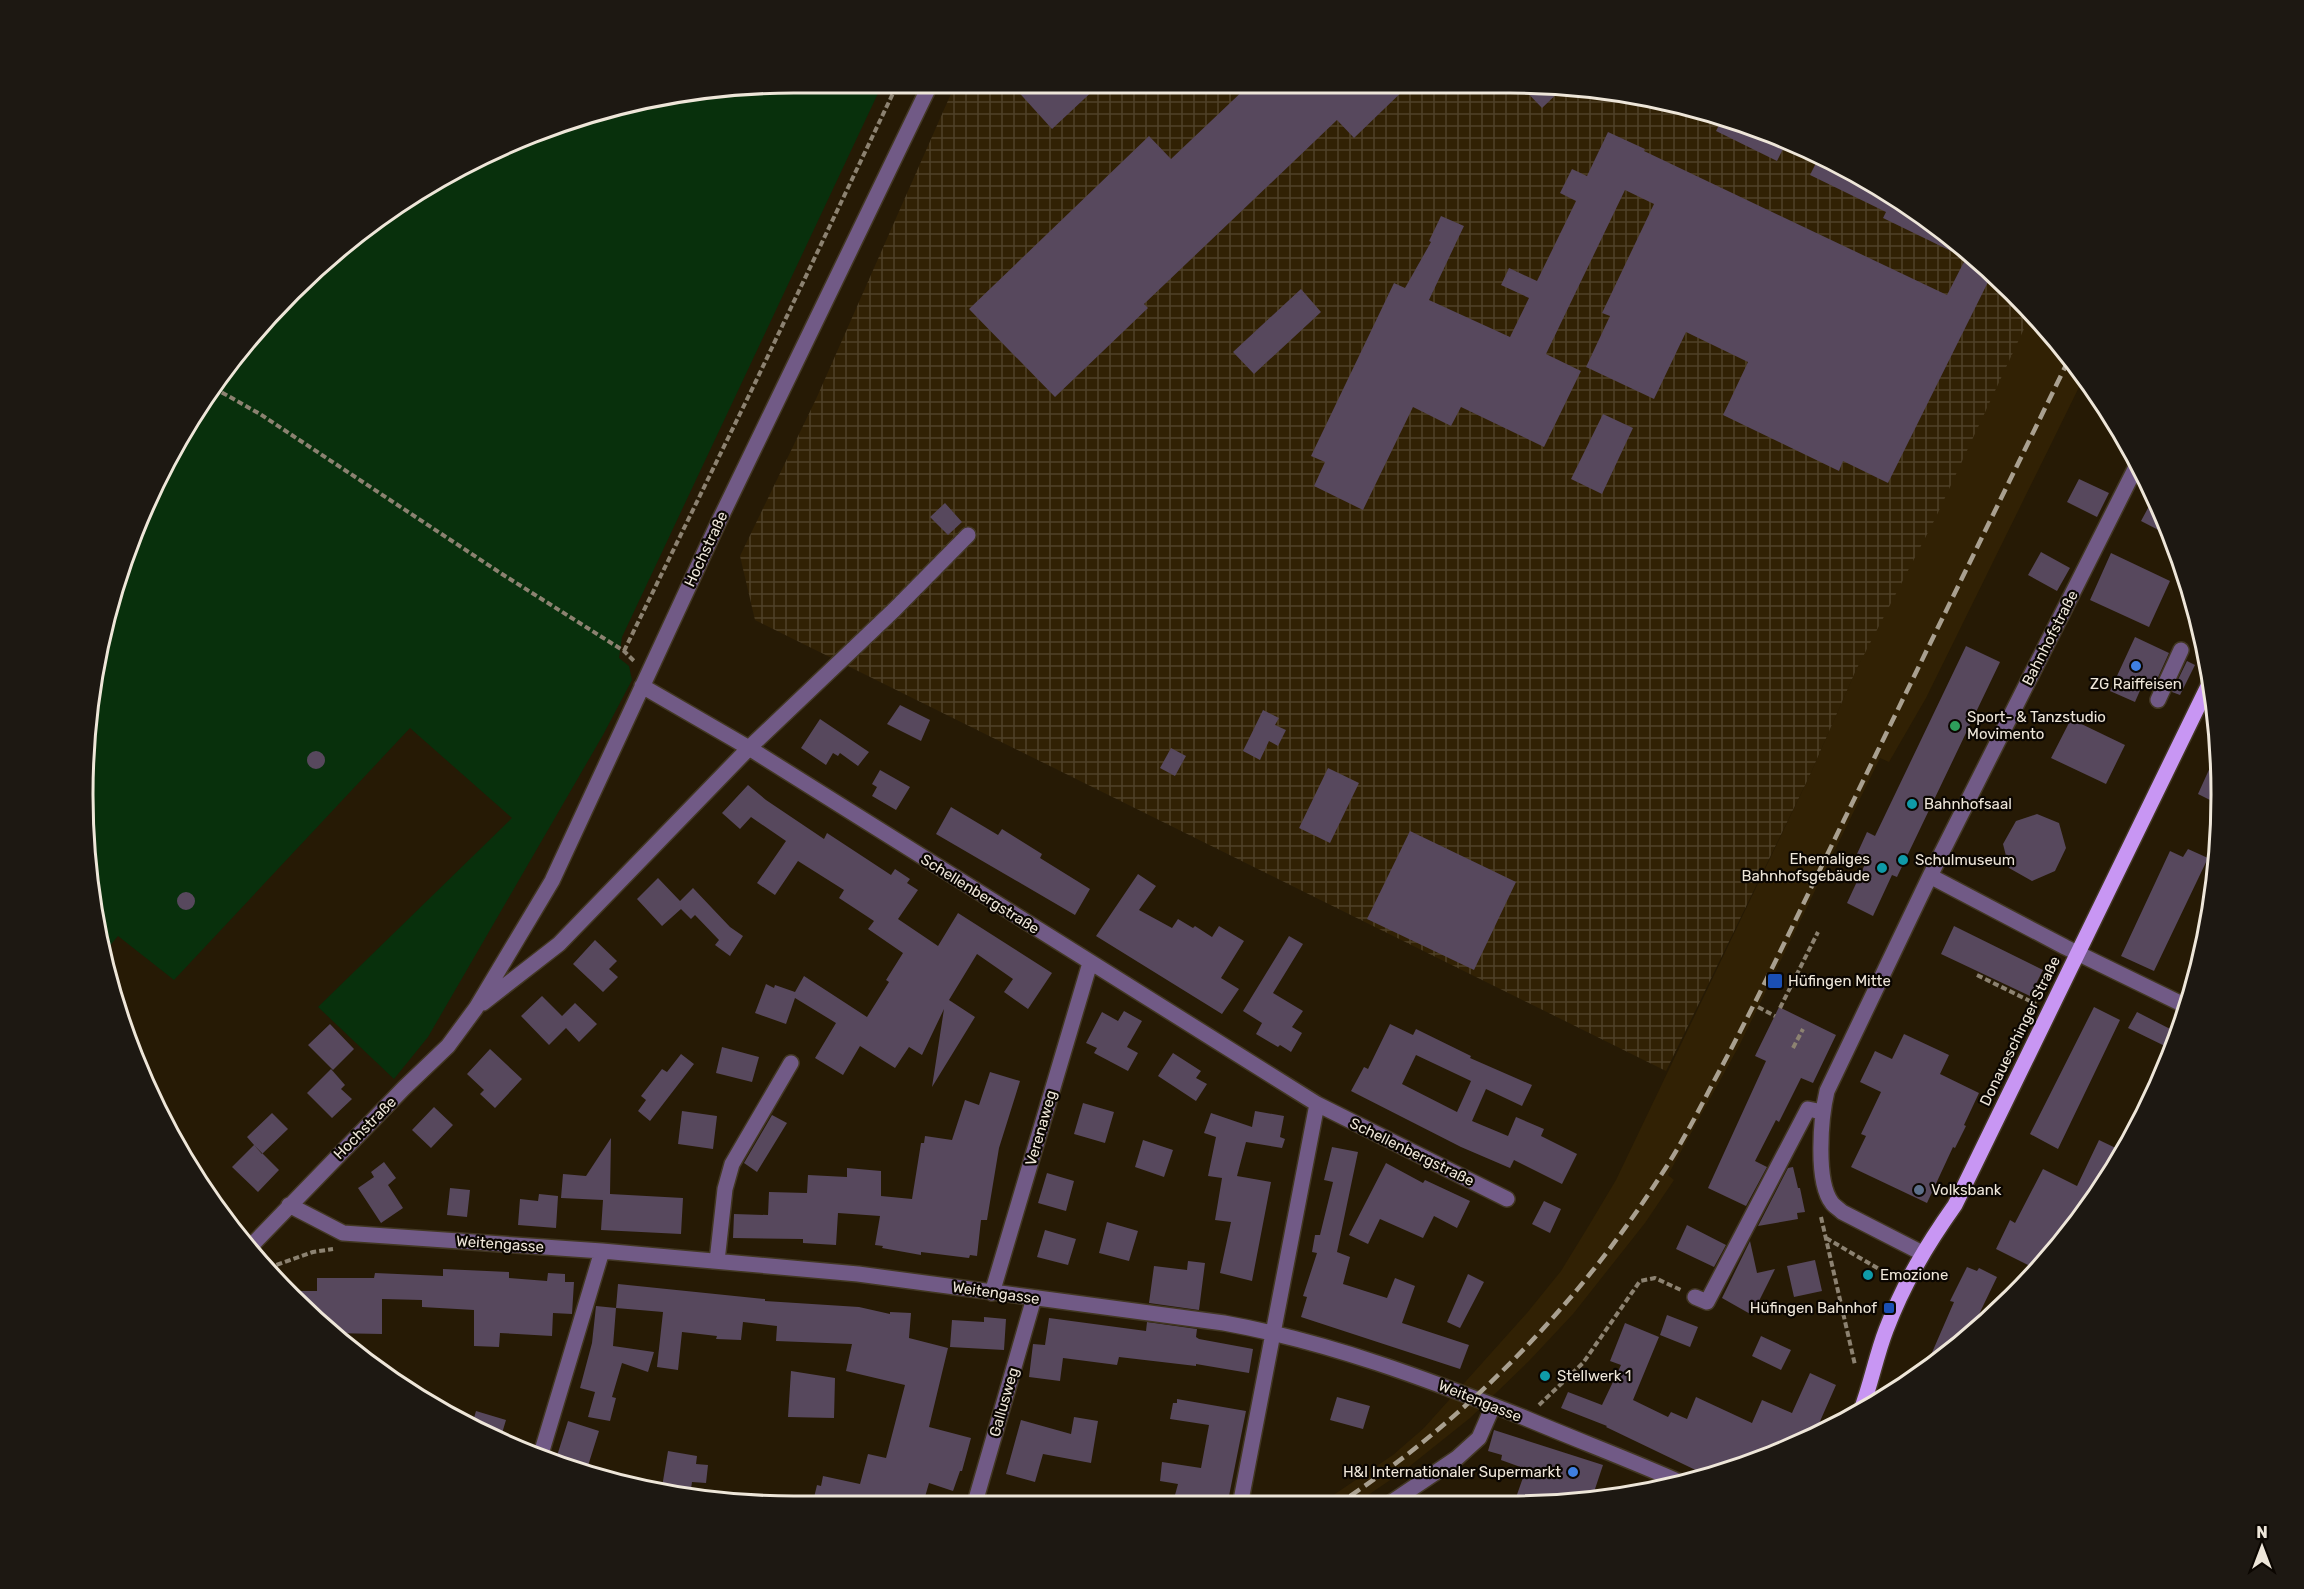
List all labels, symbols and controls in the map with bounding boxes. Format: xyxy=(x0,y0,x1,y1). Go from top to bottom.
street label: Hochstraße xyxy=(681,508,731,590)
street label: Bahnhofstraße xyxy=(2018,587,2082,689)
marker: ZG Raiffeisen xyxy=(2129,659,2143,673)
place label: ZG Raiffeisen xyxy=(2090,675,2182,693)
place label: Sport- & Tanzstudio Movimento xyxy=(1967,708,2106,743)
marker: Sport- & Tanzstudio Movimento xyxy=(1948,719,1962,733)
place label: Bahnhofsaal xyxy=(1924,795,2012,813)
marker: Bahnhofsaal xyxy=(1905,797,1919,811)
street label: Schellenbergstraße xyxy=(917,850,1043,938)
place label: Ehemaliges Bahnhofsgebäude xyxy=(1741,850,1870,885)
place label: Schulmuseum xyxy=(1915,851,2015,869)
marker: Schulmuseum xyxy=(1896,853,1910,867)
marker: Ehemaliges Bahnhofsgebäude xyxy=(1875,861,1889,875)
street label: Donaueschinger Straße xyxy=(1976,953,2064,1109)
marker: Hüfingen Mitte xyxy=(1766,972,1784,990)
place label: Hüfingen Mitte xyxy=(1788,972,1891,990)
street label: Verenaweg xyxy=(1022,1088,1060,1168)
street label: Hochstraße xyxy=(330,1093,400,1163)
street label: Schellenbergstraße xyxy=(1347,1114,1477,1190)
place label: Volksbank xyxy=(1931,1181,2002,1199)
marker: Volksbank xyxy=(1912,1183,1926,1197)
street label: Weitengasse xyxy=(455,1232,545,1256)
place label: Emozione xyxy=(1880,1266,1948,1284)
marker: Emozione xyxy=(1861,1268,1875,1282)
street label: Weitengasse xyxy=(951,1278,1041,1308)
place label: Hüfingen Bahnhof xyxy=(1750,1299,1877,1317)
marker: Hüfingen Bahnhof xyxy=(1882,1301,1896,1315)
street label: Gallusweg xyxy=(986,1365,1022,1439)
place label: Stellwerk 1 xyxy=(1557,1367,1632,1385)
marker: Stellwerk 1 xyxy=(1538,1369,1552,1383)
street label: Weitengasse xyxy=(1436,1376,1524,1426)
place label: H&I Internationaler Supermarkt xyxy=(1343,1463,1561,1481)
marker: H&I Internationaler Supermarkt xyxy=(1566,1465,1580,1479)
north arrow xyxy=(2232,1517,2292,1577)
text: N xyxy=(2256,1523,2268,1542)

